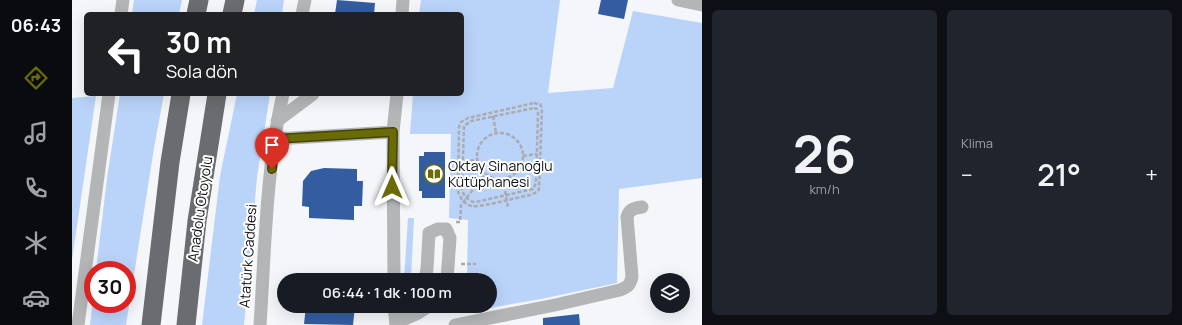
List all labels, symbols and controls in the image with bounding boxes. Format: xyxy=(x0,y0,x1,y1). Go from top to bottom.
text: 06:43 xyxy=(11,13,61,37)
text: 30 m xyxy=(166,23,231,61)
icon: left xyxy=(100,28,152,80)
text: Sola dön xyxy=(166,59,238,83)
icon: directions xyxy=(22,64,50,92)
text: 26 xyxy=(793,118,856,189)
icon: music xyxy=(22,119,50,147)
pin xyxy=(255,128,289,169)
icon: arrive xyxy=(261,134,283,156)
text: Klima xyxy=(961,134,993,152)
text: 21° xyxy=(1037,154,1081,195)
street label: Anadolu Otoyolu xyxy=(183,155,216,263)
place label: Oktay Sinanoğlu Kütüphanesi xyxy=(448,156,553,191)
text: − xyxy=(961,160,973,190)
text: + xyxy=(1145,160,1158,190)
library icon: Oktay Sinanoğlu Kütüphanesi xyxy=(423,163,445,185)
position arrow xyxy=(371,166,413,208)
icon: phone xyxy=(22,174,50,202)
text: km/h xyxy=(809,180,840,198)
street label: Atatürk Caddesi xyxy=(234,203,261,308)
icon: climate xyxy=(22,229,50,257)
speed limit sign: 30 xyxy=(84,261,136,313)
map controls xyxy=(650,273,690,313)
button: layers xyxy=(650,273,690,313)
text: 06:44 · 1 dk · 100 m xyxy=(322,282,452,303)
icon: car xyxy=(22,284,50,312)

